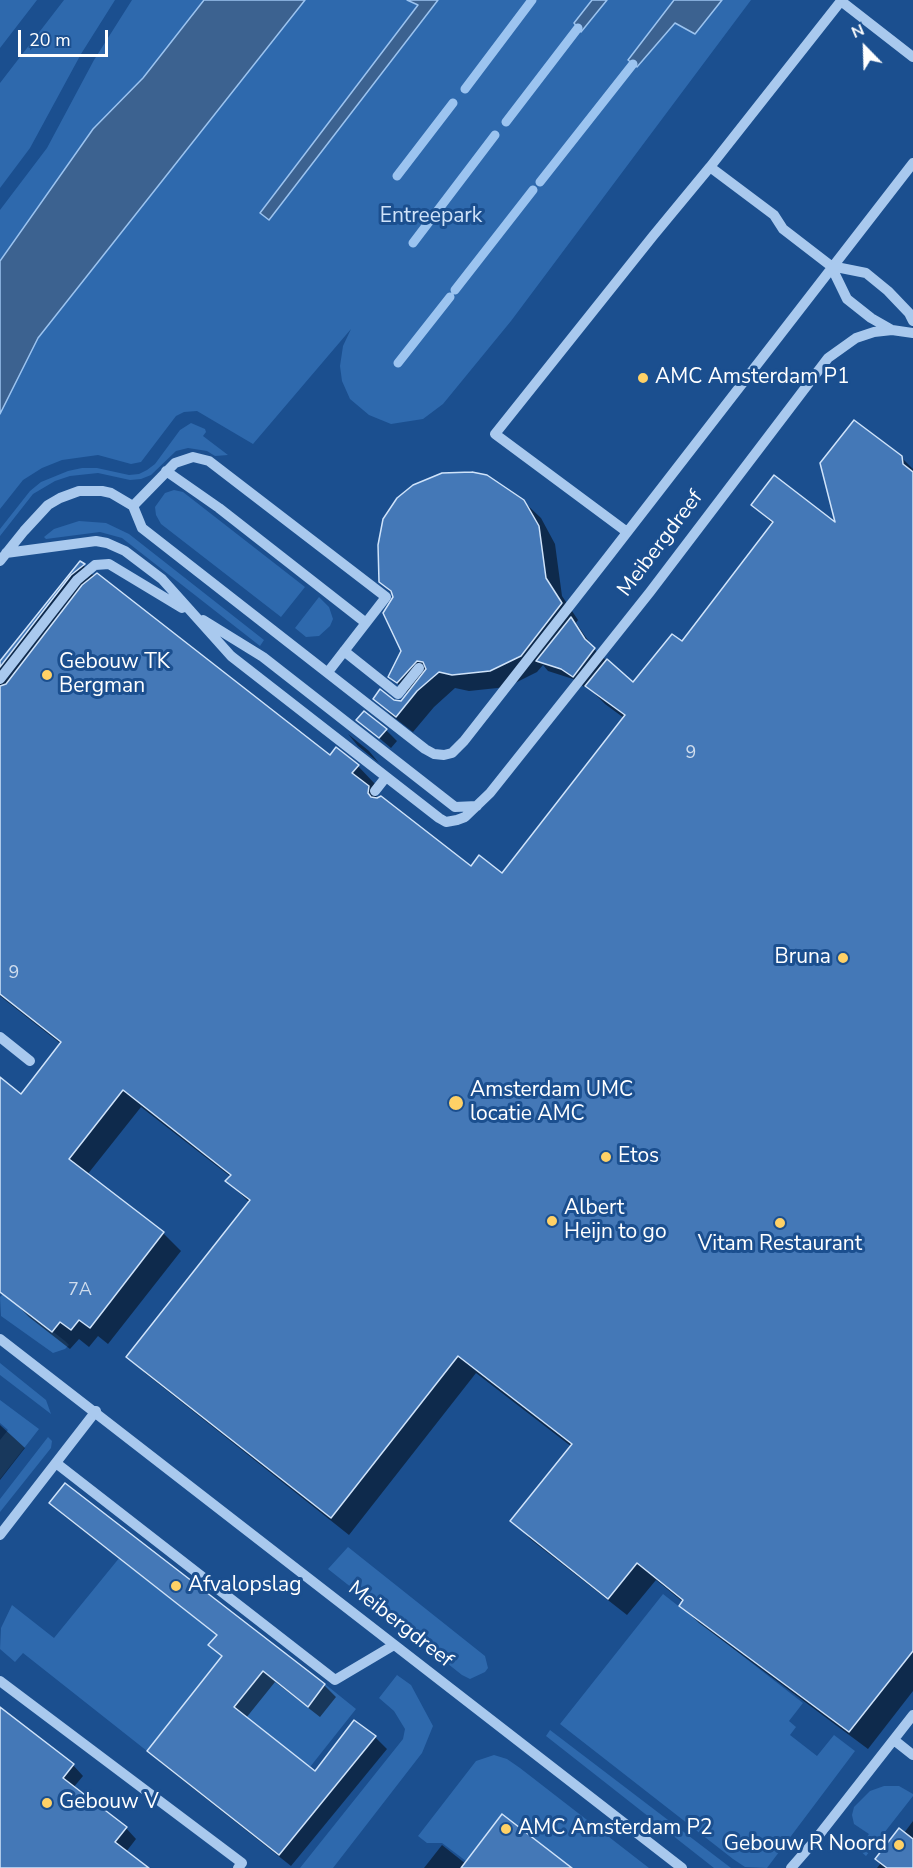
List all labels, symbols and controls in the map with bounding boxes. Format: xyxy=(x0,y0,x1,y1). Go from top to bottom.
scale bar xyxy=(21,18,111,56)
north arrow xyxy=(835,18,895,78)
text: N xyxy=(848,19,868,44)
text: 20 m xyxy=(29,28,71,52)
park label: Entreepark xyxy=(380,204,482,230)
place label: AMC Amsterdam P1 xyxy=(655,365,850,391)
marker: AMC Amsterdam P1 xyxy=(636,371,650,385)
street label: Meibergdreef xyxy=(613,486,709,602)
place label: Gebouw TK Bergman xyxy=(59,650,170,700)
marker: Gebouw TK Bergman xyxy=(40,668,54,682)
house number: 9 xyxy=(686,743,696,765)
place label: Bruna xyxy=(774,945,831,971)
marker: Bruna xyxy=(836,951,850,965)
house number: 9 xyxy=(9,963,19,985)
place label: Amsterdam UMC locatie AMC xyxy=(470,1078,633,1128)
marker: Amsterdam UMC locatie AMC xyxy=(447,1094,465,1112)
place label: Etos xyxy=(618,1144,659,1170)
marker: Etos xyxy=(599,1150,613,1164)
place label: Albert Heijn to go xyxy=(564,1196,667,1246)
marker: Albert Heijn to go xyxy=(545,1214,559,1228)
marker: Vitam Restaurant xyxy=(773,1216,787,1230)
place label: Vitam Restaurant xyxy=(698,1232,862,1258)
house number: 7A xyxy=(68,1280,92,1302)
place label: Afvalopslag xyxy=(188,1573,302,1599)
street label: Meibergdreef xyxy=(343,1576,457,1674)
marker: Afvalopslag xyxy=(169,1579,183,1593)
place label: Gebouw V xyxy=(59,1790,159,1816)
marker: Gebouw V xyxy=(40,1796,54,1810)
place label: AMC Amsterdam P2 xyxy=(518,1816,713,1842)
marker: AMC Amsterdam P2 xyxy=(499,1822,513,1836)
place label: Gebouw R Noord xyxy=(724,1832,887,1858)
marker: Gebouw R Noord xyxy=(892,1838,906,1852)

